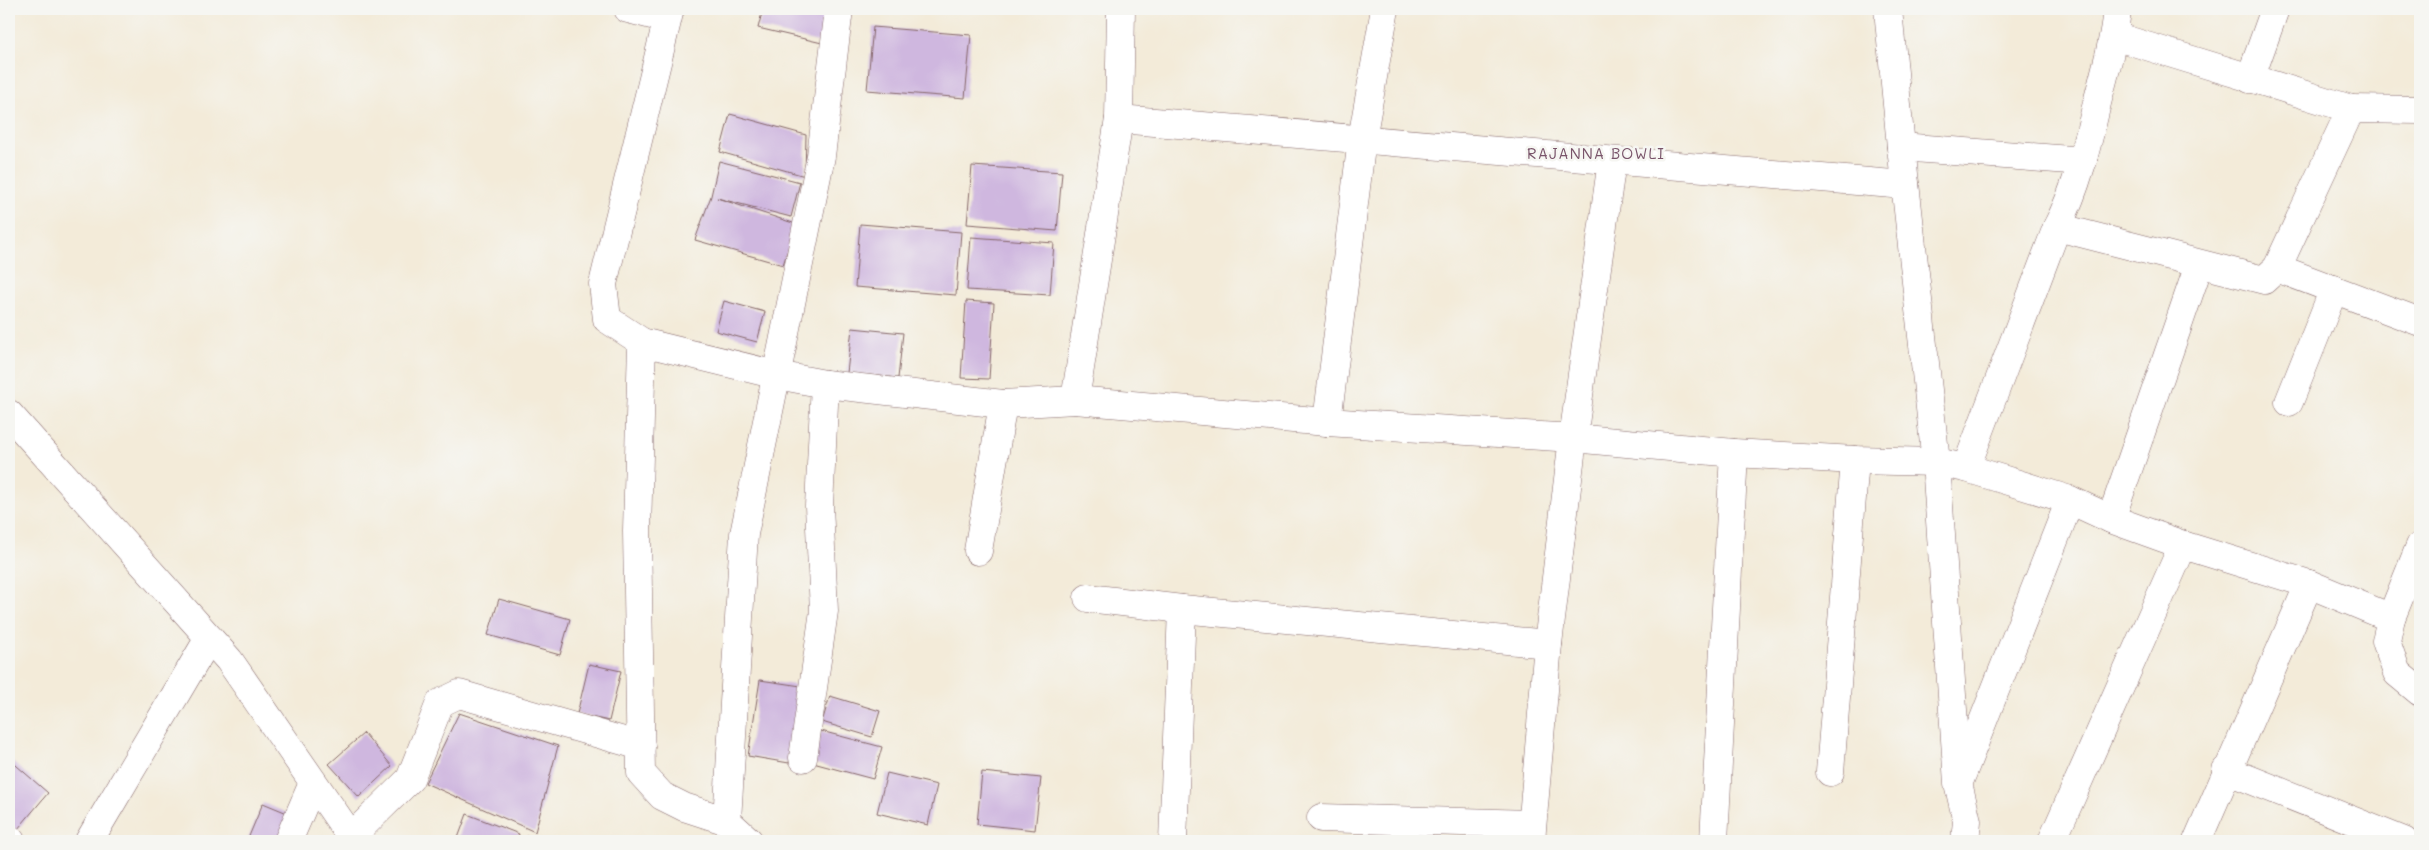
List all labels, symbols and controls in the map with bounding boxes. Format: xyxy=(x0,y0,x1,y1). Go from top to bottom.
district label: RAJANNA BOWLI xyxy=(1527,143,1665,163)

